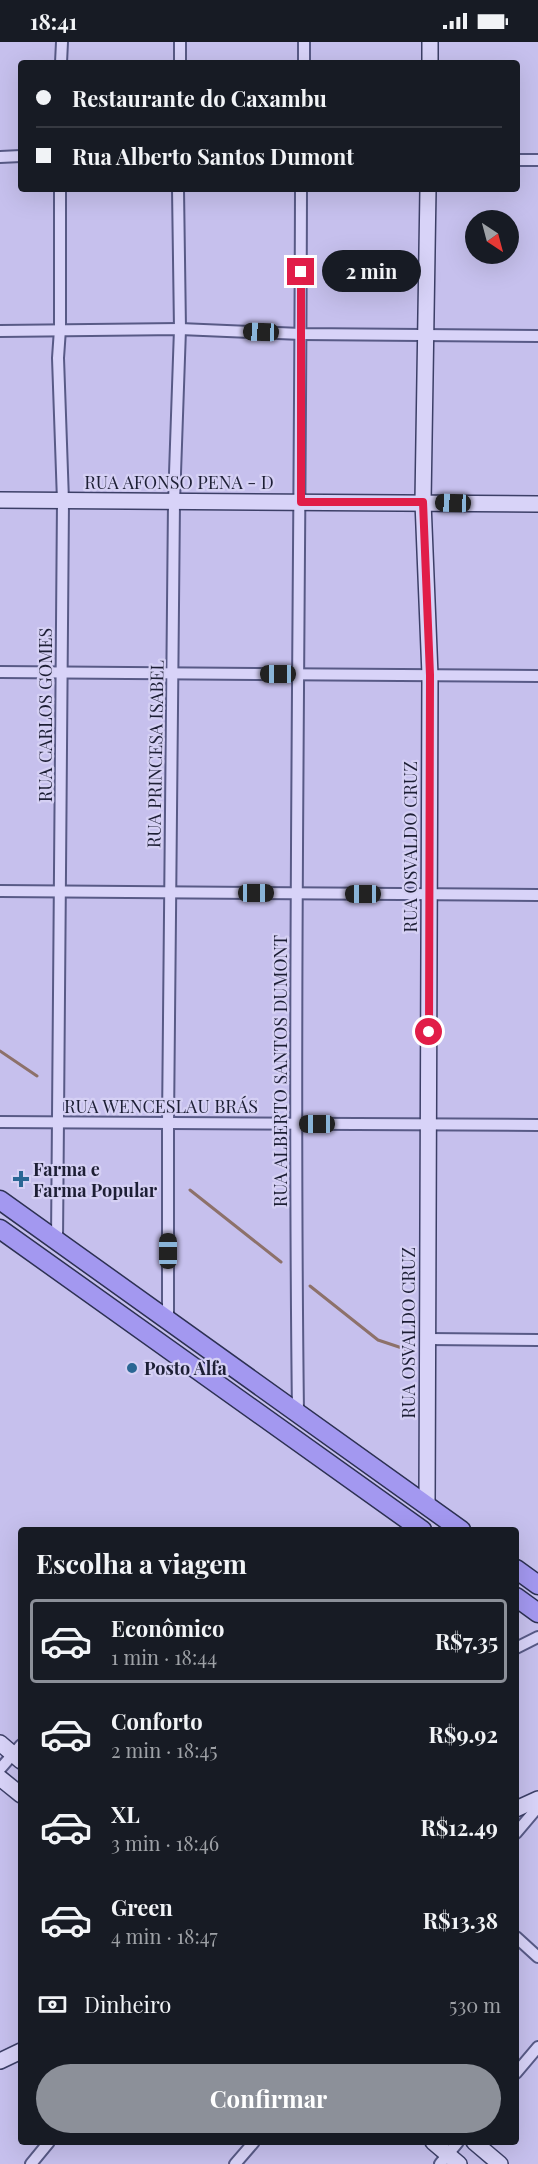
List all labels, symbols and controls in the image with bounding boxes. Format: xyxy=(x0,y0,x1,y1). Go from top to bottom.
text: 18:41 xyxy=(30,6,77,36)
text: Restaurante do Caxambu xyxy=(72,83,327,113)
text: Rua Alberto Santos Dumont xyxy=(72,141,354,171)
north arrow xyxy=(465,210,519,264)
map controls xyxy=(465,210,519,264)
callout: 2 min xyxy=(322,251,421,293)
text: 2 min xyxy=(346,257,397,284)
route end xyxy=(287,258,314,285)
car xyxy=(243,322,279,342)
street label: RUA AFONSO PENA - D xyxy=(84,470,274,494)
car xyxy=(435,493,471,513)
street label: RUA CARLOS GOMES xyxy=(33,628,57,802)
street label: RUA PRINCESA ISABEL xyxy=(141,659,169,848)
car xyxy=(260,665,296,683)
street label: RUA OSVALDO CRUZ xyxy=(398,761,422,933)
car xyxy=(238,884,274,902)
car xyxy=(345,885,381,903)
street label: RUA ALBERTO SANTOS DUMONT xyxy=(268,935,292,1207)
route start xyxy=(415,1018,442,1045)
street label: RUA WENCESLAU BRÁS xyxy=(64,1094,258,1118)
car xyxy=(299,1115,335,1133)
place label: Farma e Farma Popular xyxy=(33,1157,158,1202)
marker: Farma e Farma Popular xyxy=(14,1172,28,1186)
car xyxy=(159,1233,177,1269)
street label: RUA OSVALDO CRUZ xyxy=(396,1247,420,1419)
place label: Posto Alfa xyxy=(144,1356,228,1380)
marker: Posto Alfa xyxy=(125,1361,139,1375)
text: Escolha a viagem xyxy=(36,1545,247,1581)
text: Econômico xyxy=(111,1613,224,1643)
icon: car xyxy=(39,1614,93,1668)
text: R$7.35 xyxy=(435,1626,498,1656)
text: 1 min · 18:44 xyxy=(111,1643,217,1670)
text: Conforto xyxy=(111,1706,203,1736)
icon: car xyxy=(39,1707,93,1761)
text: R$9.92 xyxy=(429,1719,498,1749)
text: 2 min · 18:45 xyxy=(111,1736,218,1763)
text: XL xyxy=(111,1799,140,1829)
icon: car xyxy=(39,1800,93,1854)
text: R$12.49 xyxy=(420,1812,498,1842)
text: 3 min · 18:46 xyxy=(111,1829,219,1856)
text: Green xyxy=(111,1892,173,1922)
icon: car xyxy=(39,1893,93,1947)
text: R$13.38 xyxy=(423,1905,498,1935)
text: 4 min · 18:47 xyxy=(111,1922,218,1949)
icon: cash xyxy=(36,1988,69,2021)
text: Dinheiro xyxy=(84,1989,171,2019)
text: 530 m xyxy=(449,1991,501,2018)
button: Confirmar xyxy=(36,2064,501,2133)

